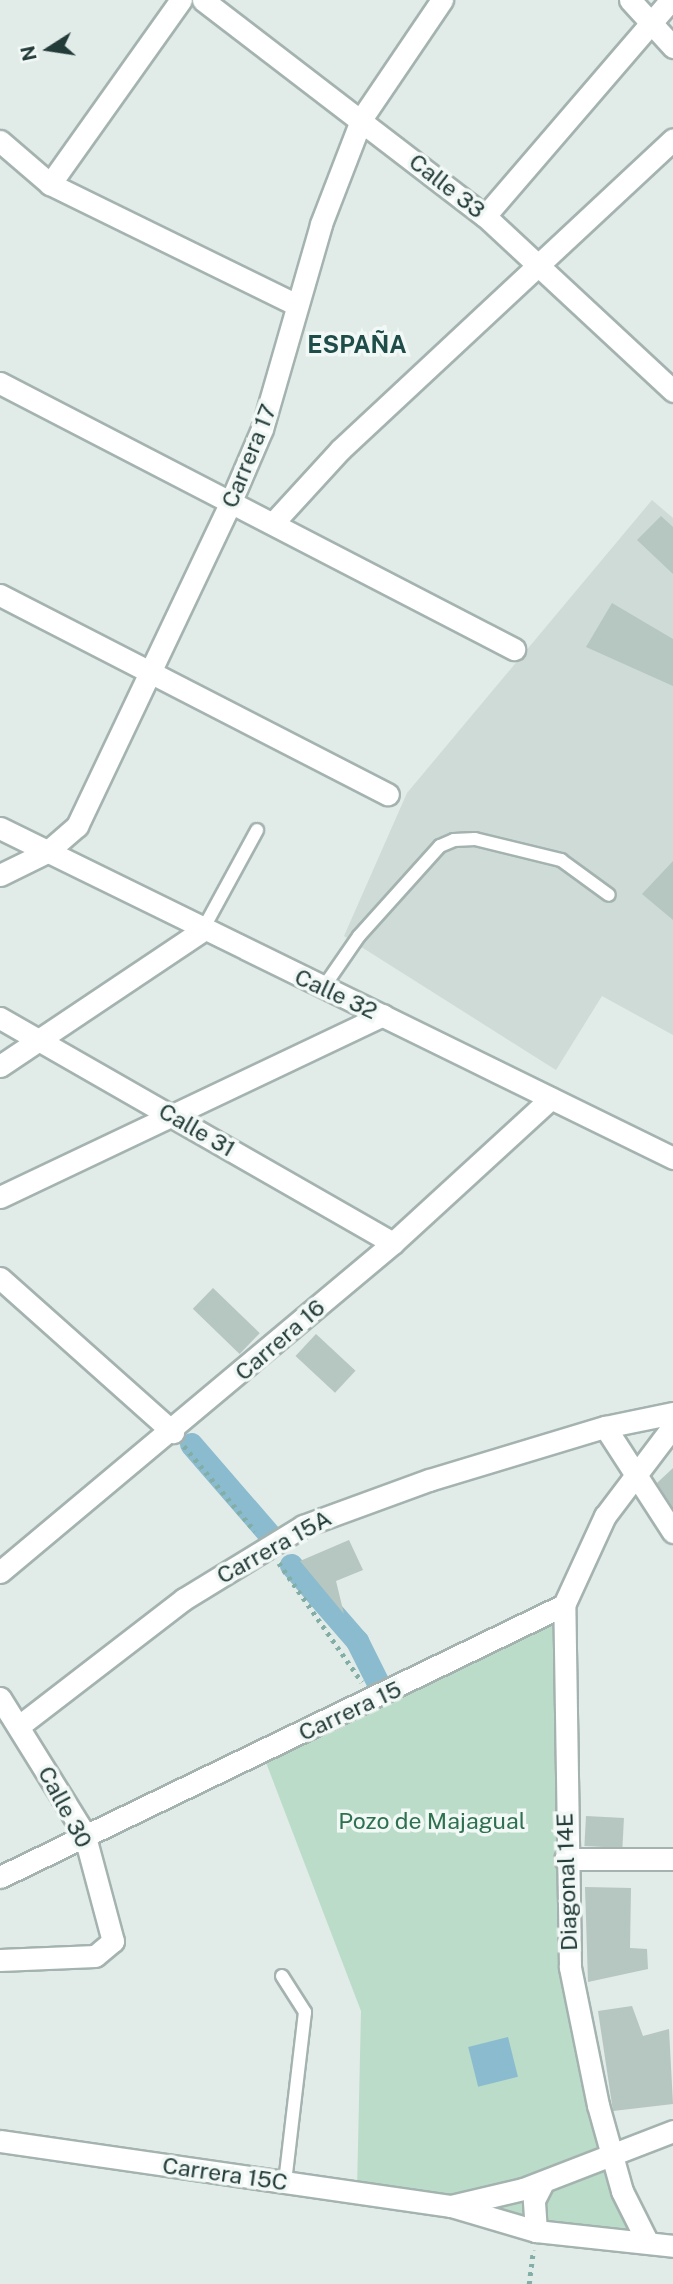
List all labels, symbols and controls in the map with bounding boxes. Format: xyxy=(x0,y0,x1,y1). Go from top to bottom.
north arrow xyxy=(14,14,84,84)
text: N xyxy=(16,44,41,63)
street label: Calle 33 xyxy=(403,148,491,224)
district label: ESPAÑA xyxy=(307,331,407,359)
street label: Carrera 17 xyxy=(216,400,282,512)
street label: Calle 32 xyxy=(290,963,382,1025)
street label: Calle 31 xyxy=(154,1097,240,1163)
street label: Carrera 16 xyxy=(230,1294,330,1386)
street label: Carrera 15A xyxy=(212,1504,336,1590)
street label: Carrera 15 xyxy=(294,1675,406,1747)
street label: Calle 30 xyxy=(32,1761,98,1853)
park label: Pozo de Majagual xyxy=(338,1807,526,1835)
street label: Diagonal 14E xyxy=(551,1813,583,1951)
street label: Carrera 15C xyxy=(161,2152,289,2196)

